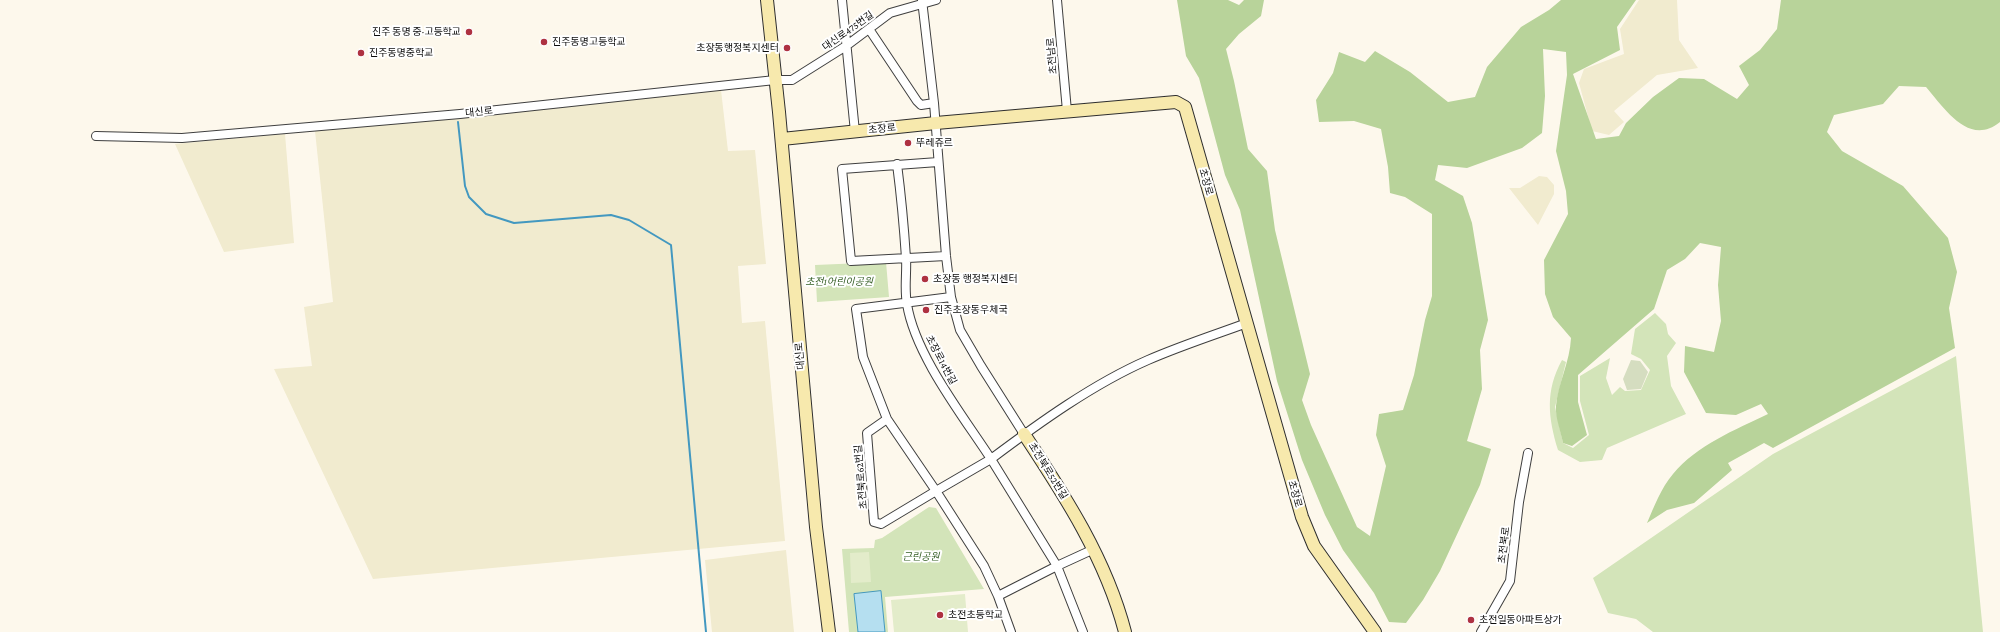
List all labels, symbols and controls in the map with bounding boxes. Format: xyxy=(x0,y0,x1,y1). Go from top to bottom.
street label: 대신로475번길 xyxy=(820,9,876,53)
place label: 진주 동명 중·고등학교 xyxy=(372,26,461,38)
marker: 진주 동명 중·고등학교 xyxy=(464,27,474,37)
place label: 진주동명고등학교 xyxy=(552,36,626,48)
marker: 진주동명고등학교 xyxy=(539,37,549,47)
street label: 초전남로 xyxy=(1044,37,1060,75)
place label: 초장동행정복지센터 xyxy=(696,42,779,54)
marker: 초장동행정복지센터 xyxy=(782,43,792,53)
place label: 진주동명중학교 xyxy=(369,47,433,59)
marker: 진주동명중학교 xyxy=(356,48,366,58)
street label: 대신로 xyxy=(465,105,493,119)
street label: 초장로 xyxy=(868,122,896,136)
place label: 뚜레쥬르 xyxy=(916,137,953,149)
marker: 뚜레쥬르 xyxy=(903,138,913,148)
street label: 초장로 xyxy=(1196,167,1216,197)
place label: 초장동 행정복지센터 xyxy=(933,273,1018,285)
marker: 초장동 행정복지센터 xyxy=(920,274,930,284)
park label: 초전1어린이공원 xyxy=(805,276,873,288)
place label: 진주초장동우체국 xyxy=(934,304,1008,316)
marker: 진주초장동우체국 xyxy=(921,305,931,315)
street label: 초장로14번길 xyxy=(923,333,959,387)
street label: 대신로 xyxy=(793,342,807,370)
street label: 초전북로52번길 xyxy=(1026,440,1070,502)
street label: 초전북로62번길 xyxy=(852,444,870,510)
street label: 초장로 xyxy=(1285,479,1305,509)
street label: 초전북로 xyxy=(1496,526,1512,564)
park label: 근린공원 xyxy=(903,551,939,563)
place label: 초전초등학교 xyxy=(948,609,1003,621)
marker: 초전초등학교 xyxy=(935,610,945,620)
place label: 초전일동아파트상가 xyxy=(1479,614,1562,626)
marker: 초전일동아파트상가 xyxy=(1466,615,1476,625)

